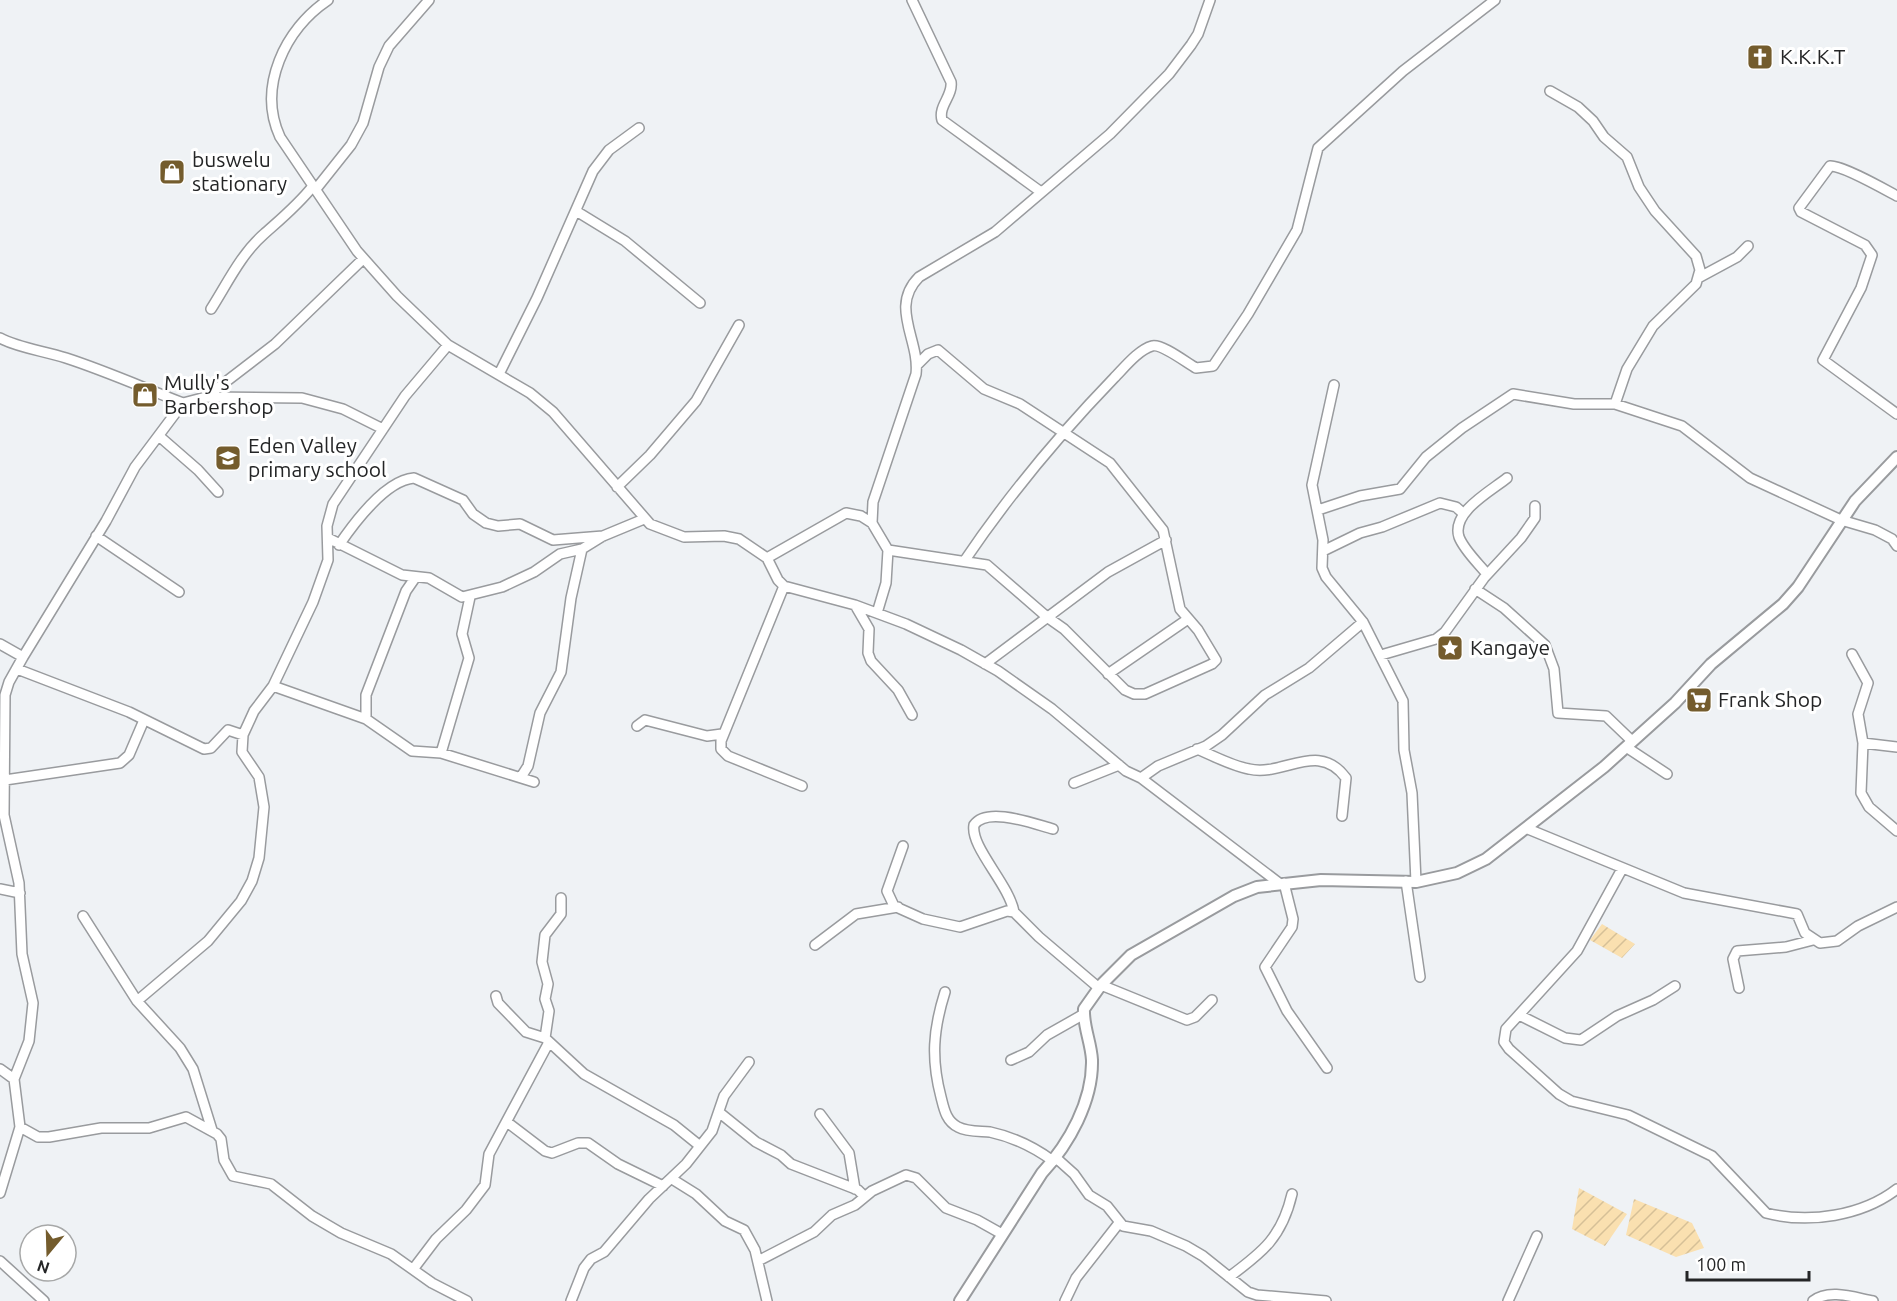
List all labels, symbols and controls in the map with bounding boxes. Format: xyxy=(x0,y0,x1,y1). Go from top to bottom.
church icon: K.K.K.T xyxy=(1745,42,1775,72)
place label: K.K.K.T xyxy=(1780,44,1846,68)
place label: buswelu stationary xyxy=(192,147,287,195)
shop icon: buswelu stationary xyxy=(157,157,187,187)
place label: Mully's Barbershop xyxy=(164,370,274,418)
shop icon: Mully's Barbershop xyxy=(130,380,160,410)
place label: Eden Valley primary school xyxy=(248,433,387,481)
school or university icon: Eden Valley primary school xyxy=(213,443,243,473)
place icon: Kangaye xyxy=(1435,633,1465,663)
place label: Kangaye xyxy=(1470,635,1550,659)
supermarket icon: Frank Shop xyxy=(1684,685,1714,715)
place label: Frank Shop xyxy=(1718,687,1822,711)
north arrow xyxy=(18,1223,78,1283)
scale bar xyxy=(1687,1244,1808,1282)
text: 100 m xyxy=(1696,1254,1746,1274)
text: N xyxy=(35,1257,52,1278)

